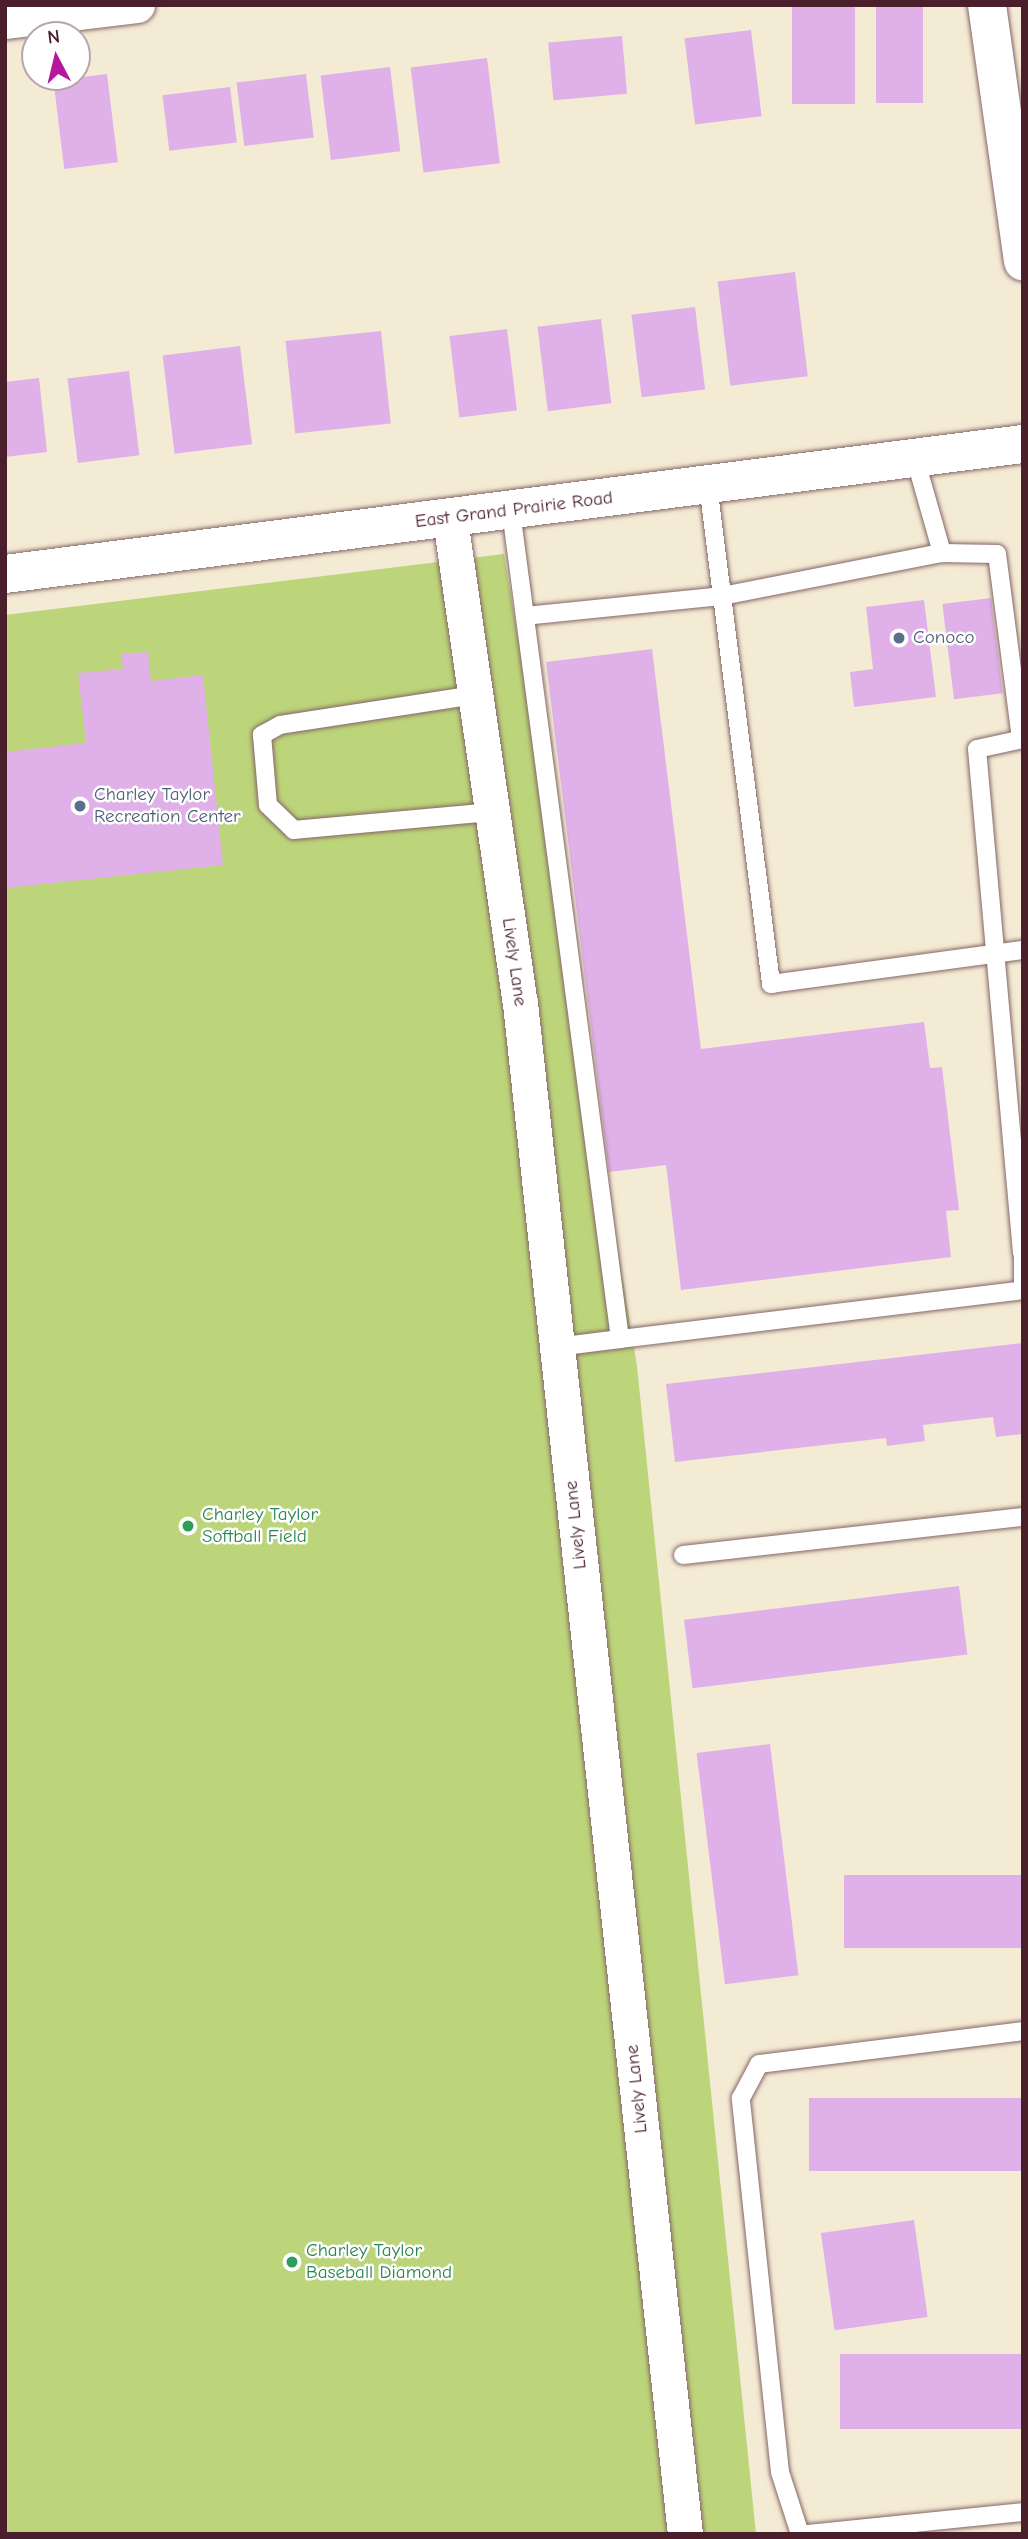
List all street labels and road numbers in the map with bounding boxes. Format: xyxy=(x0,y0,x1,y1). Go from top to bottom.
street label: East Grand Prairie Road xyxy=(414,487,614,533)
street label: Lively Lane xyxy=(497,916,531,1008)
street label: Lively Lane xyxy=(560,1480,592,1570)
street label: Lively Lane xyxy=(621,2044,653,2134)

